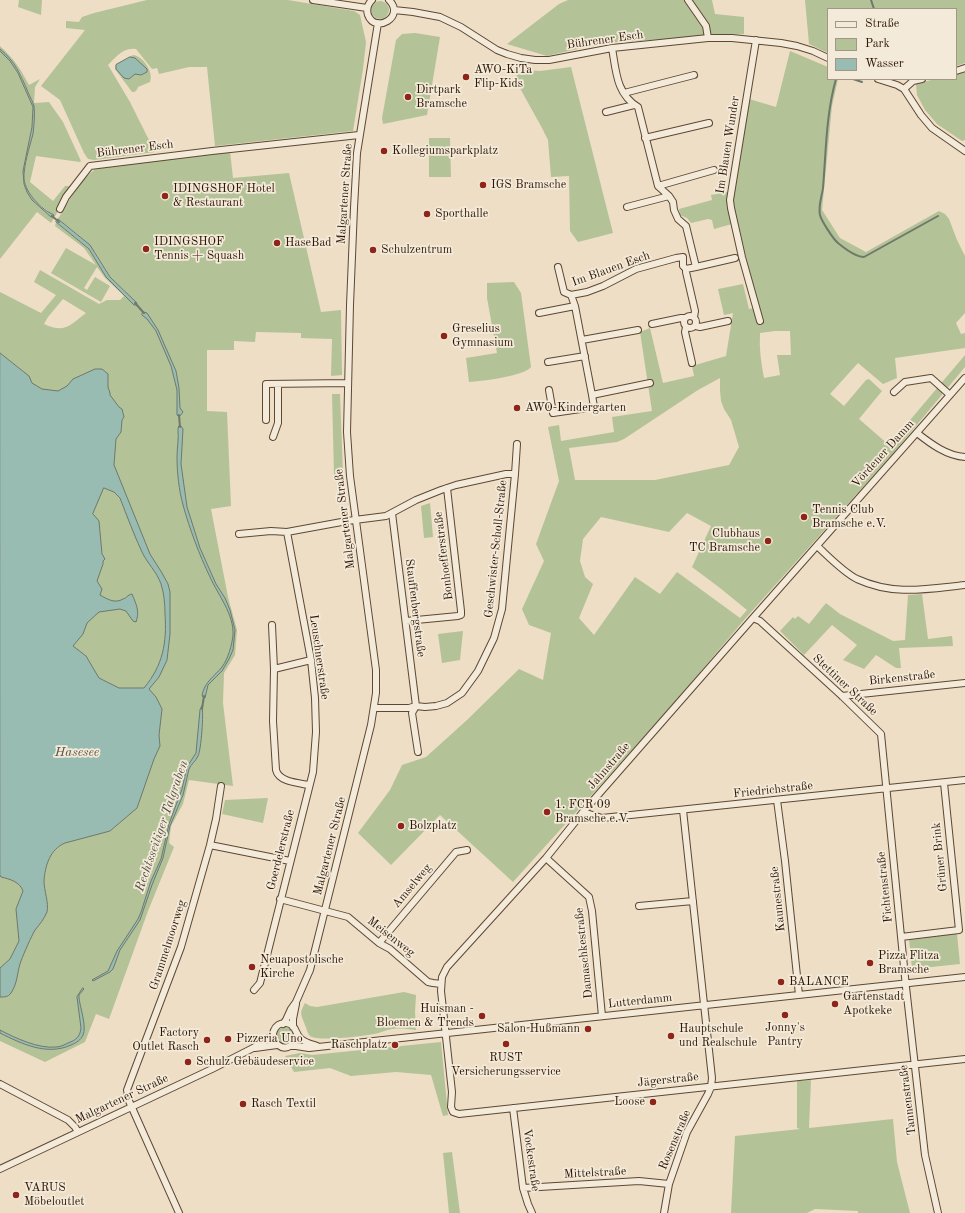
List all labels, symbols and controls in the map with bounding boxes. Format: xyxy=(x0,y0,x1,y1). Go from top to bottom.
legend xyxy=(827,8,957,80)
text: Straße xyxy=(865,18,899,30)
street label: Bührener Esch xyxy=(566,27,644,53)
text: Park xyxy=(865,38,890,50)
text: Wasser xyxy=(865,58,904,70)
place label: AWO-KiTa Flip-Kids xyxy=(474,63,532,91)
marker: AWO-KiTa Flip-Kids xyxy=(461,72,471,82)
place label: Dirtpark Bramsche xyxy=(416,83,467,111)
marker: Dirtpark Bramsche xyxy=(403,92,413,102)
street label: Im Blauen Wunder xyxy=(713,95,743,195)
street label: Bührener Esch xyxy=(96,137,174,161)
street label: Malgartener Straße xyxy=(334,143,356,245)
place label: Kollegiumsparkplatz xyxy=(392,144,498,158)
marker: Kollegiumsparkplatz xyxy=(379,146,389,156)
place label: IGS Bramsche xyxy=(491,178,566,192)
marker: IGS Bramsche xyxy=(478,180,488,190)
place label: IDINGSHOF Hotel & Restaurant xyxy=(173,182,275,210)
marker: IDINGSHOF Hotel & Restaurant xyxy=(160,191,170,201)
place label: Sporthalle xyxy=(435,207,488,221)
marker: Sporthalle xyxy=(422,209,432,219)
place label: IDINGSHOF Tennis + Squash xyxy=(154,235,244,263)
place label: HaseBad xyxy=(285,236,332,250)
marker: HaseBad xyxy=(272,238,282,248)
place label: Schulzentrum xyxy=(381,243,452,257)
marker: IDINGSHOF Tennis + Squash xyxy=(141,244,151,254)
marker: Schulzentrum xyxy=(368,245,378,255)
street label: Im Blauen Esch xyxy=(570,248,652,290)
place label: Greselius Gymnasium xyxy=(452,322,513,350)
marker: Greselius Gymnasium xyxy=(439,331,449,341)
place label: AWO-Kindergarten xyxy=(525,401,626,415)
marker: AWO-Kindergarten xyxy=(512,403,522,413)
street label: Vördener Damm xyxy=(849,417,917,491)
street label: Malgartener Straße xyxy=(332,468,358,570)
street label: Geschwister-Scholl-Straße xyxy=(482,479,510,619)
place label: Tennis Club Bramsche e.V. xyxy=(812,503,886,531)
street label: Bonhoefferstraße xyxy=(431,511,457,601)
marker: Tennis Club Bramsche e.V. xyxy=(799,512,809,522)
place label: Clubhaus TC Bramsche xyxy=(689,527,760,555)
marker: Clubhaus TC Bramsche xyxy=(763,536,773,546)
street label: Stauffenbergstraße xyxy=(402,558,428,658)
street label: Leuschnerstraße xyxy=(306,613,332,701)
street label: Stettiner Straße xyxy=(810,651,880,719)
street label: Birkenstraße xyxy=(868,667,936,689)
street label: Jahnstraße xyxy=(585,740,633,792)
water label: Hasesee xyxy=(55,745,99,761)
water label: Rechtsseitiger Talgraben xyxy=(132,758,192,894)
street label: Friedrichstraße xyxy=(732,779,814,801)
street label: Malgartener Straße xyxy=(311,795,349,897)
place label: 1. FCR 09 Bramsche e.V. xyxy=(555,798,629,826)
marker: 1. FCR 09 Bramsche e.V. xyxy=(542,807,552,817)
street label: Goerdelerstraße xyxy=(264,808,298,892)
place label: Bolzplatz xyxy=(409,819,457,833)
marker: Bolzplatz xyxy=(396,821,406,831)
street label: Grüner Brink xyxy=(929,822,951,892)
street label: Fichtenstraße xyxy=(874,851,896,923)
street label: Amselweg xyxy=(389,861,435,911)
street label: Kaunestraße xyxy=(767,866,789,932)
street label: Grammelmoorweg xyxy=(147,898,189,992)
street label: Damaschkestraße xyxy=(572,907,596,999)
street label: Meisenweg xyxy=(364,914,418,960)
place label: Pizza Flitza Bramsche xyxy=(878,949,939,977)
place label: Neuapostolische Kirche xyxy=(260,953,344,981)
marker: Pizza Flitza Bramsche xyxy=(865,958,875,968)
marker: Neuapostolische Kirche xyxy=(247,962,257,972)
place label: BALANCE xyxy=(789,975,849,989)
marker: BALANCE xyxy=(776,977,786,987)
street label: Lutterdamm xyxy=(607,990,673,1012)
place label: Gartenstadt Apotkeke xyxy=(843,990,904,1018)
marker: Gartenstadt Apotkeke xyxy=(830,999,840,1009)
place label: Huisman - Bloemen & Trends xyxy=(376,1002,474,1030)
marker: Jonny's Pantry xyxy=(780,1010,790,1020)
marker: Huisman - Bloemen & Trends xyxy=(477,1011,487,1021)
place label: Jonny's Pantry xyxy=(765,1021,805,1049)
place label: Salon Hußmann xyxy=(497,1022,580,1036)
place label: Hauptschule und Realschule xyxy=(679,1022,757,1050)
marker: Salon Hußmann xyxy=(583,1024,593,1034)
place label: Factory Outlet Rasch xyxy=(132,1026,199,1054)
marker: Hauptschule und Realschule xyxy=(666,1031,676,1041)
place label: Pizzeria Uno xyxy=(236,1032,303,1046)
marker: Pizzeria Uno xyxy=(223,1034,233,1044)
marker: Factory Outlet Rasch xyxy=(202,1035,212,1045)
place label: Raschplatz xyxy=(331,1038,387,1052)
marker: RUST Versicherungsservice xyxy=(501,1039,511,1049)
marker: Raschplatz xyxy=(390,1040,400,1050)
place label: RUST Versicherungsservice xyxy=(451,1051,561,1079)
place label: Schulz Gebäudeservice xyxy=(196,1055,314,1069)
marker: Schulz Gebäudeservice xyxy=(183,1057,193,1067)
street label: Tannenstraße xyxy=(897,1064,919,1136)
street label: Jägerstraße xyxy=(637,1070,699,1090)
street label: Malgartener Straße xyxy=(73,1071,171,1127)
place label: Loose xyxy=(614,1095,645,1109)
place label: Rasch Textil xyxy=(251,1097,316,1111)
marker: Loose xyxy=(648,1097,658,1107)
marker: Rasch Textil xyxy=(238,1099,248,1109)
street label: Rosenstraße xyxy=(656,1108,694,1172)
street label: Vockestraße xyxy=(519,1128,543,1192)
street label: Mittelstraße xyxy=(563,1164,627,1182)
place label: VARUS Möbeloutlet xyxy=(24,1181,84,1209)
marker: VARUS Möbeloutlet xyxy=(11,1190,21,1200)

